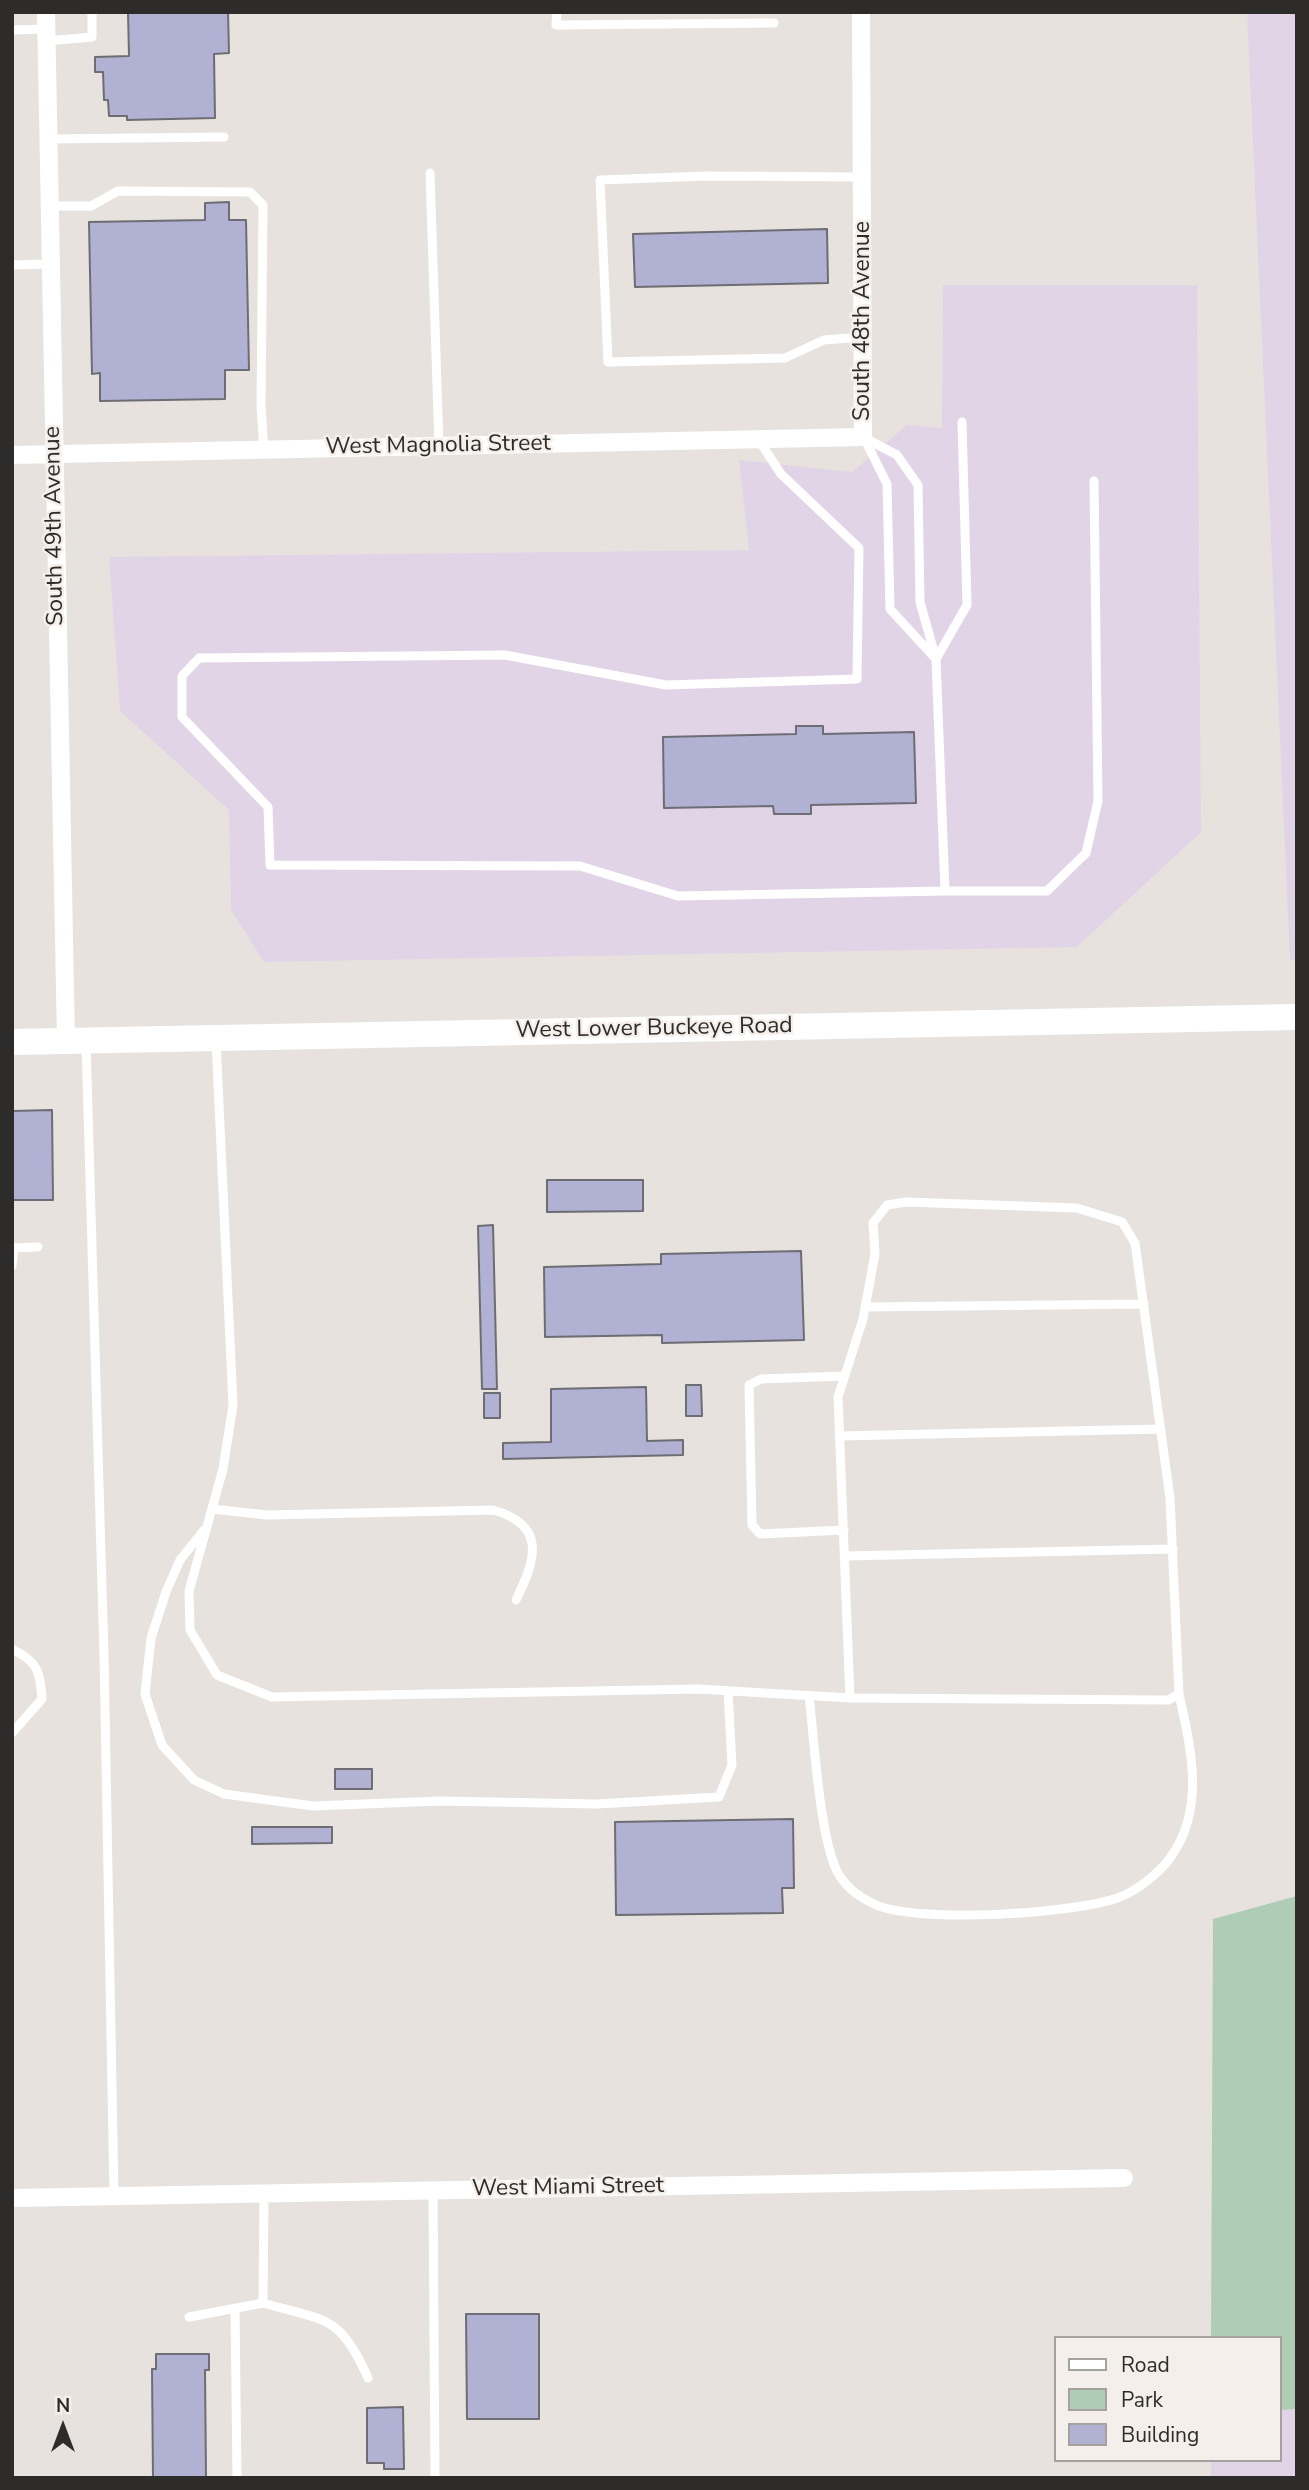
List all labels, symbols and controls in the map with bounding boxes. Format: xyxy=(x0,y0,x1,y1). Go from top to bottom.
street label: South 48th Avenue xyxy=(849,221,877,421)
street label: South 49th Avenue xyxy=(39,426,71,626)
street label: West Magnolia Street xyxy=(325,430,551,462)
street label: West Lower Buckeye Road xyxy=(515,1013,793,1045)
street label: West Miami Street xyxy=(472,2173,664,2203)
legend xyxy=(1054,2336,1281,2462)
text: Road xyxy=(1121,2351,1170,2379)
text: Park xyxy=(1121,2386,1163,2414)
north arrow xyxy=(28,2392,98,2462)
text: N xyxy=(56,2393,70,2419)
text: Building xyxy=(1121,2421,1199,2449)

